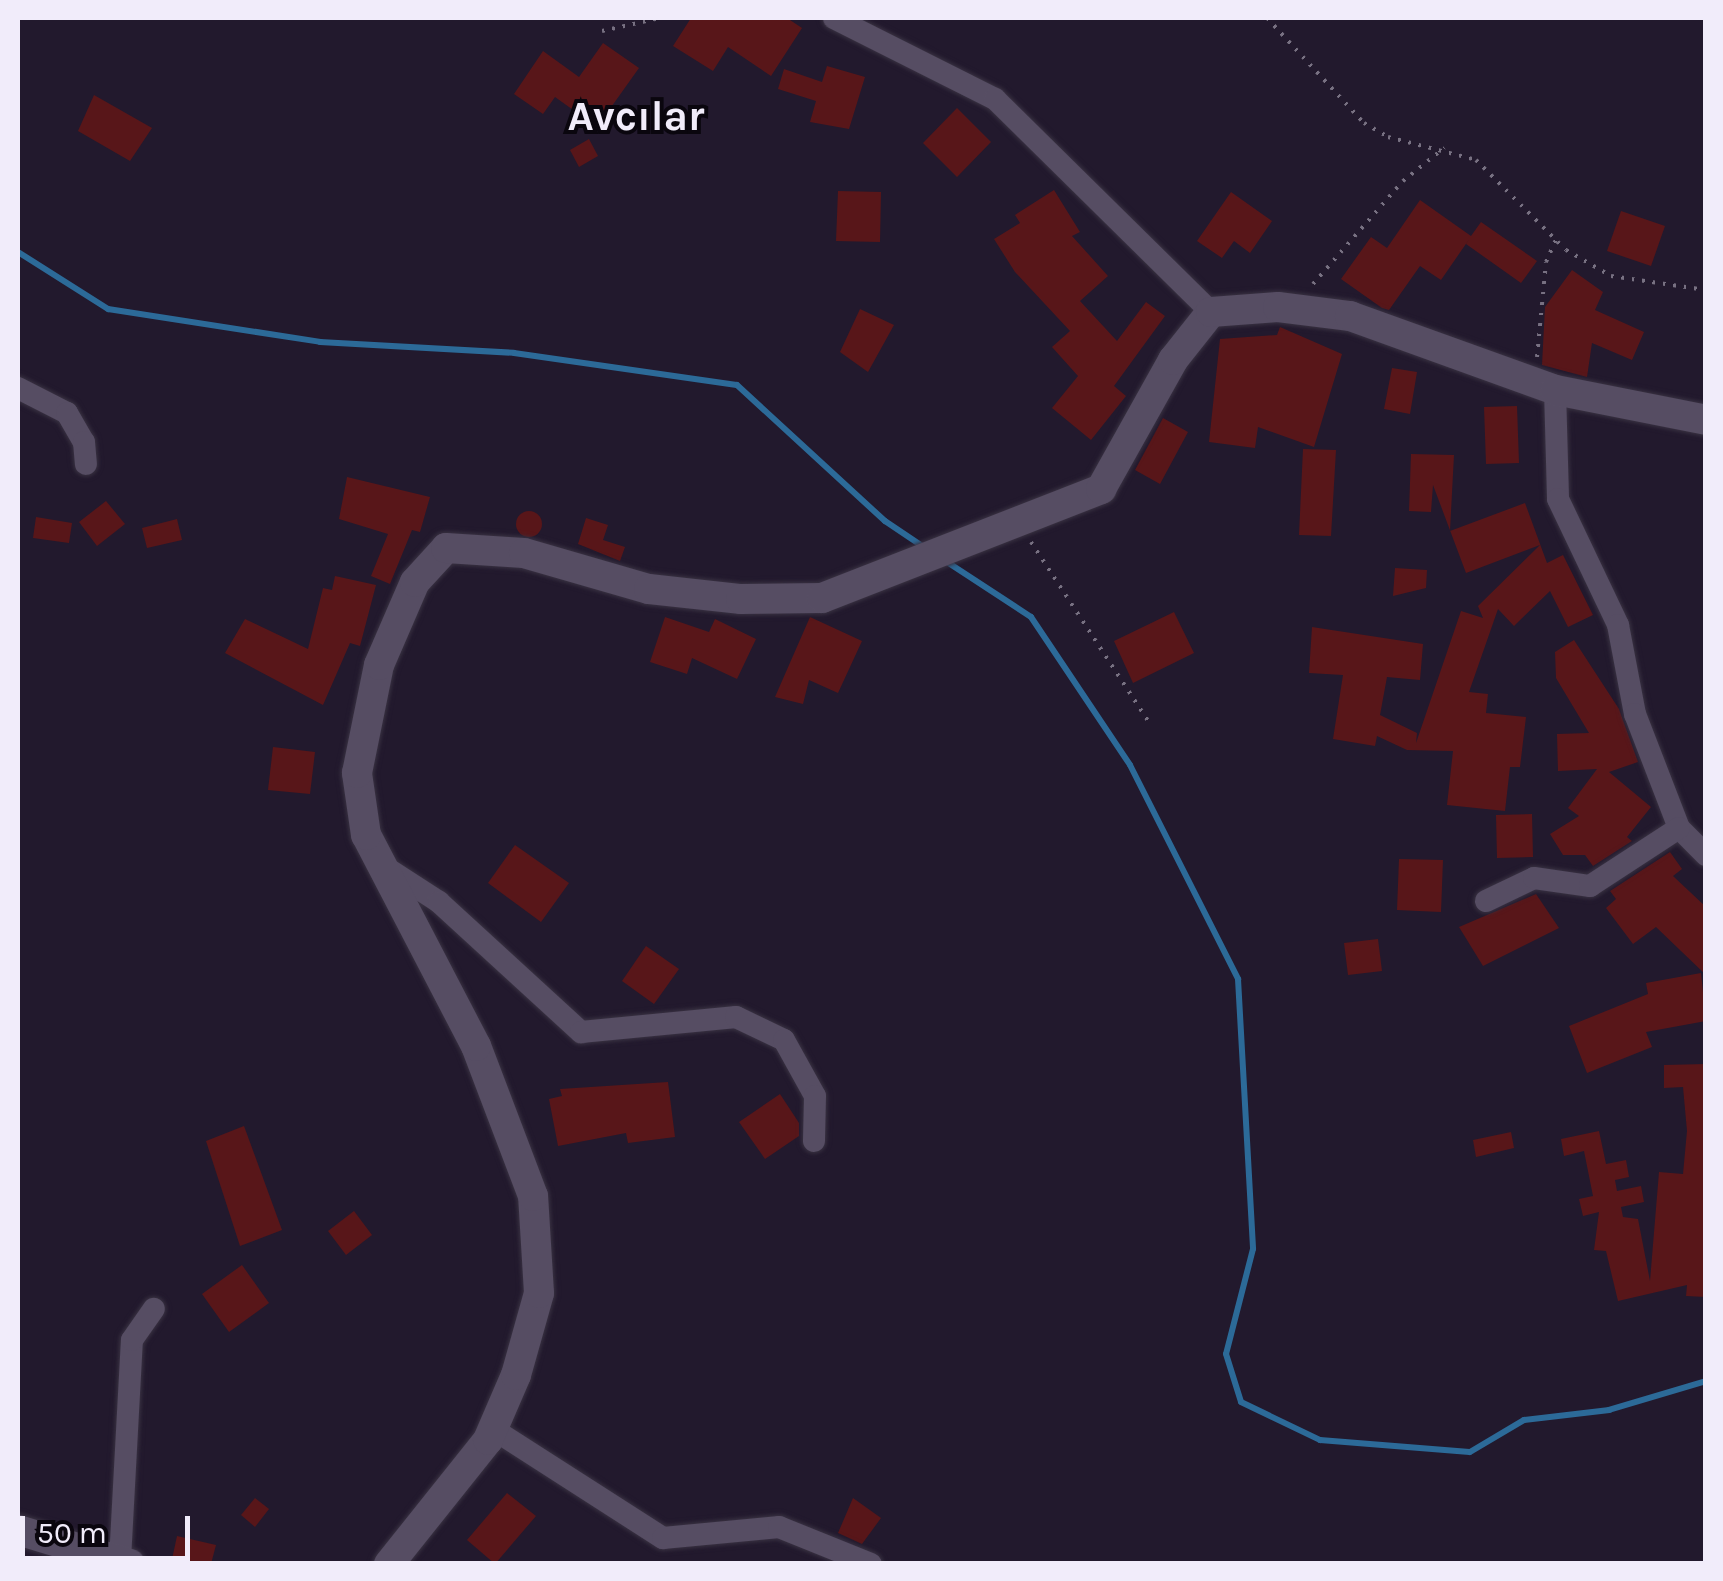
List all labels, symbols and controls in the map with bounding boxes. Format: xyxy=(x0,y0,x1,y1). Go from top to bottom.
district label: Avcılar xyxy=(567,91,705,141)
scale bar xyxy=(25,1496,195,1558)
text: 50 m xyxy=(37,1515,107,1551)

